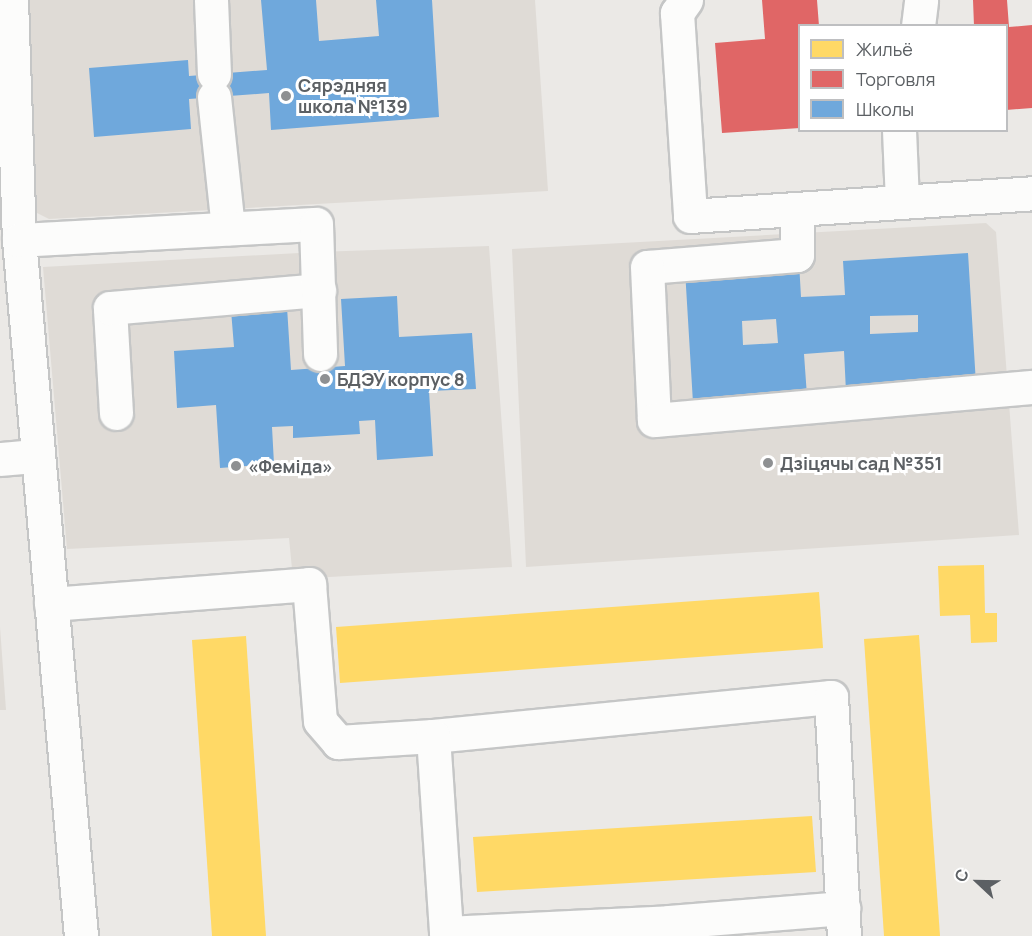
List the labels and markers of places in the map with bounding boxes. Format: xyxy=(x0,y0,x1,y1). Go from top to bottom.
place label: Сярэдняя школа №139 xyxy=(298,75,408,118)
marker: Сярэдняя школа №139 xyxy=(279,89,293,103)
place label: БДЭУ корпус 8 xyxy=(337,368,466,390)
marker: БДЭУ корпус 8 xyxy=(318,372,332,386)
place label: Дзіцячы сад №351 xyxy=(780,452,942,474)
place label: «Феміда» xyxy=(248,455,333,477)
marker: Дзіцячы сад №351 xyxy=(761,456,775,470)
marker: «Феміда» xyxy=(229,459,243,473)

